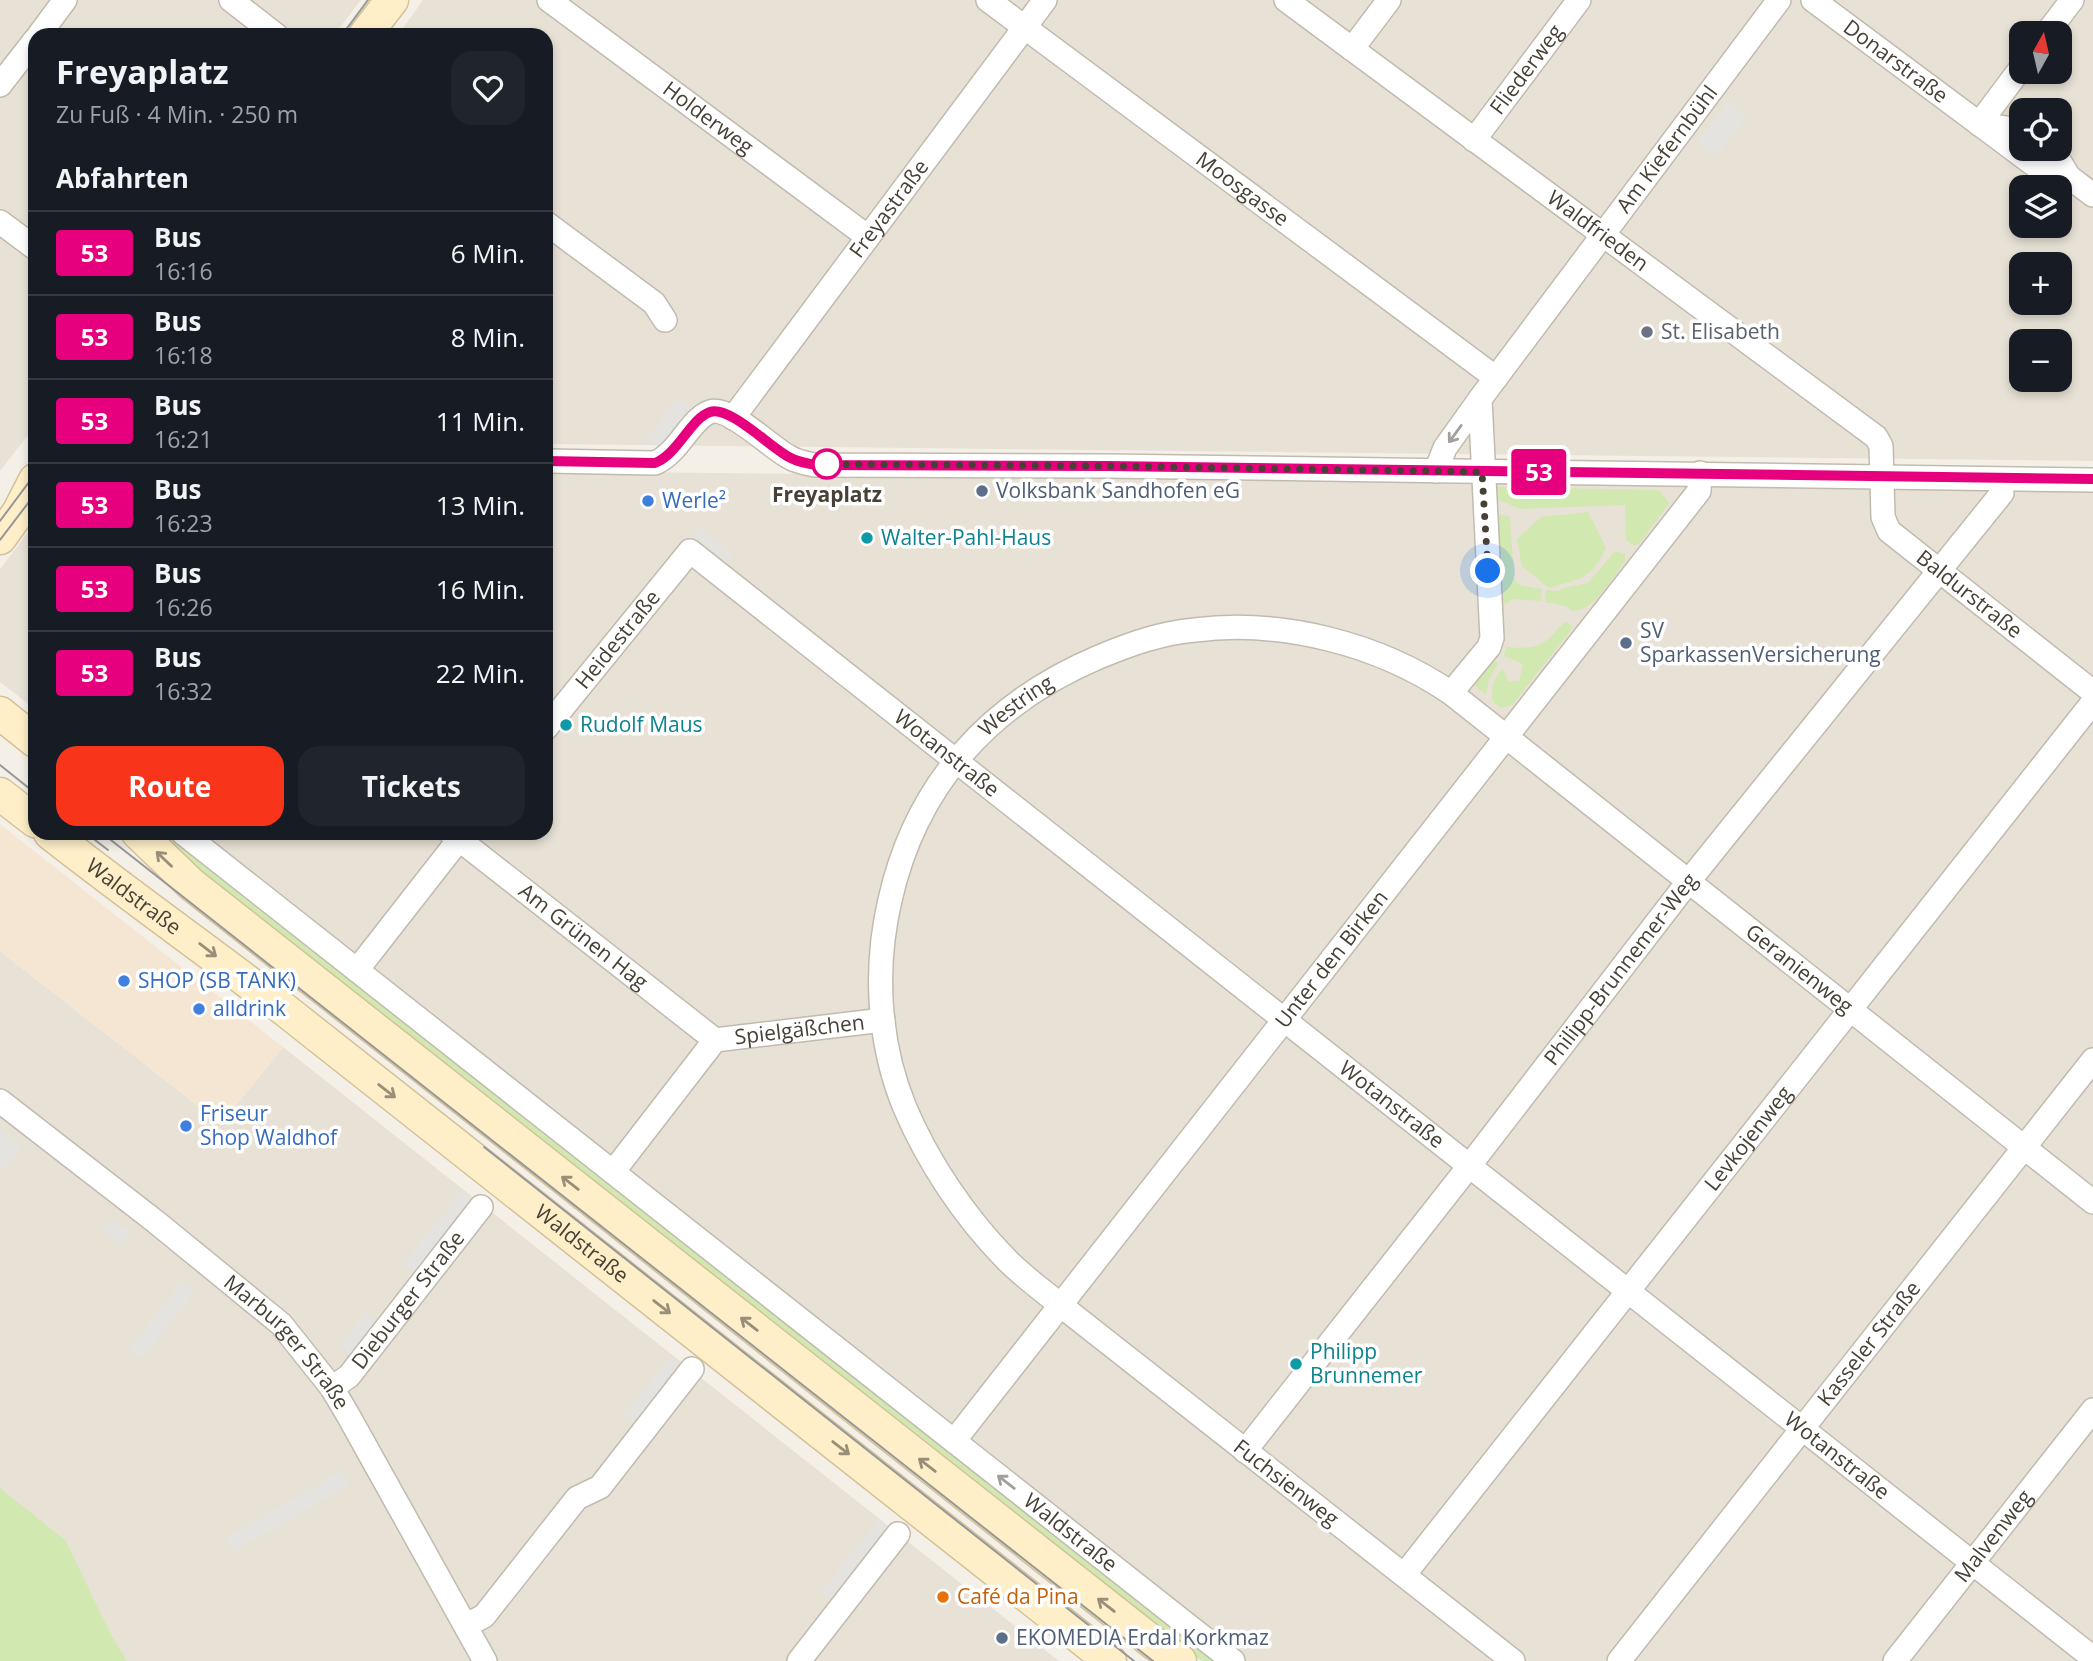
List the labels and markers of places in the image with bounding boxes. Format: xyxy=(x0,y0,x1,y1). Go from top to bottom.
place label: St. Elisabeth xyxy=(1661,317,1780,345)
marker: St. Elisabeth xyxy=(1639,324,1655,340)
marker: Freyaplatz xyxy=(812,449,842,479)
place label: Volksbank Sandhofen eG xyxy=(996,476,1240,504)
place label: Freyaplatz xyxy=(772,480,882,508)
marker: Volksbank Sandhofen eG xyxy=(974,483,990,499)
place label: Werle² xyxy=(662,486,726,514)
marker: Werle² xyxy=(640,493,656,509)
place label: Walter-Pahl-Haus xyxy=(881,523,1051,551)
marker: Walter-Pahl-Haus xyxy=(859,530,875,546)
place label: SV SparkassenVersicherung xyxy=(1640,616,1881,668)
marker: SV SparkassenVersicherung xyxy=(1618,635,1634,651)
place label: Rudolf Maus xyxy=(580,710,703,738)
marker: Rudolf Maus xyxy=(558,717,574,733)
place label: SHOP (SB TANK) xyxy=(138,966,296,994)
marker: SHOP (SB TANK) xyxy=(116,973,132,989)
place label: alldrink xyxy=(213,994,286,1022)
marker: alldrink xyxy=(191,1001,207,1017)
place label: Friseur Shop Waldhof xyxy=(200,1099,339,1151)
marker: Friseur Shop Waldhof xyxy=(178,1118,194,1134)
place label: Philipp Brunnemer xyxy=(1310,1337,1423,1389)
marker: Philipp Brunnemer xyxy=(1288,1356,1304,1372)
place label: Café da Pina xyxy=(957,1582,1079,1610)
marker: Café da Pina xyxy=(935,1589,951,1605)
place label: EKOMEDIA Erdal Korkmaz xyxy=(1016,1623,1269,1651)
marker: EKOMEDIA Erdal Korkmaz xyxy=(994,1630,1010,1646)

